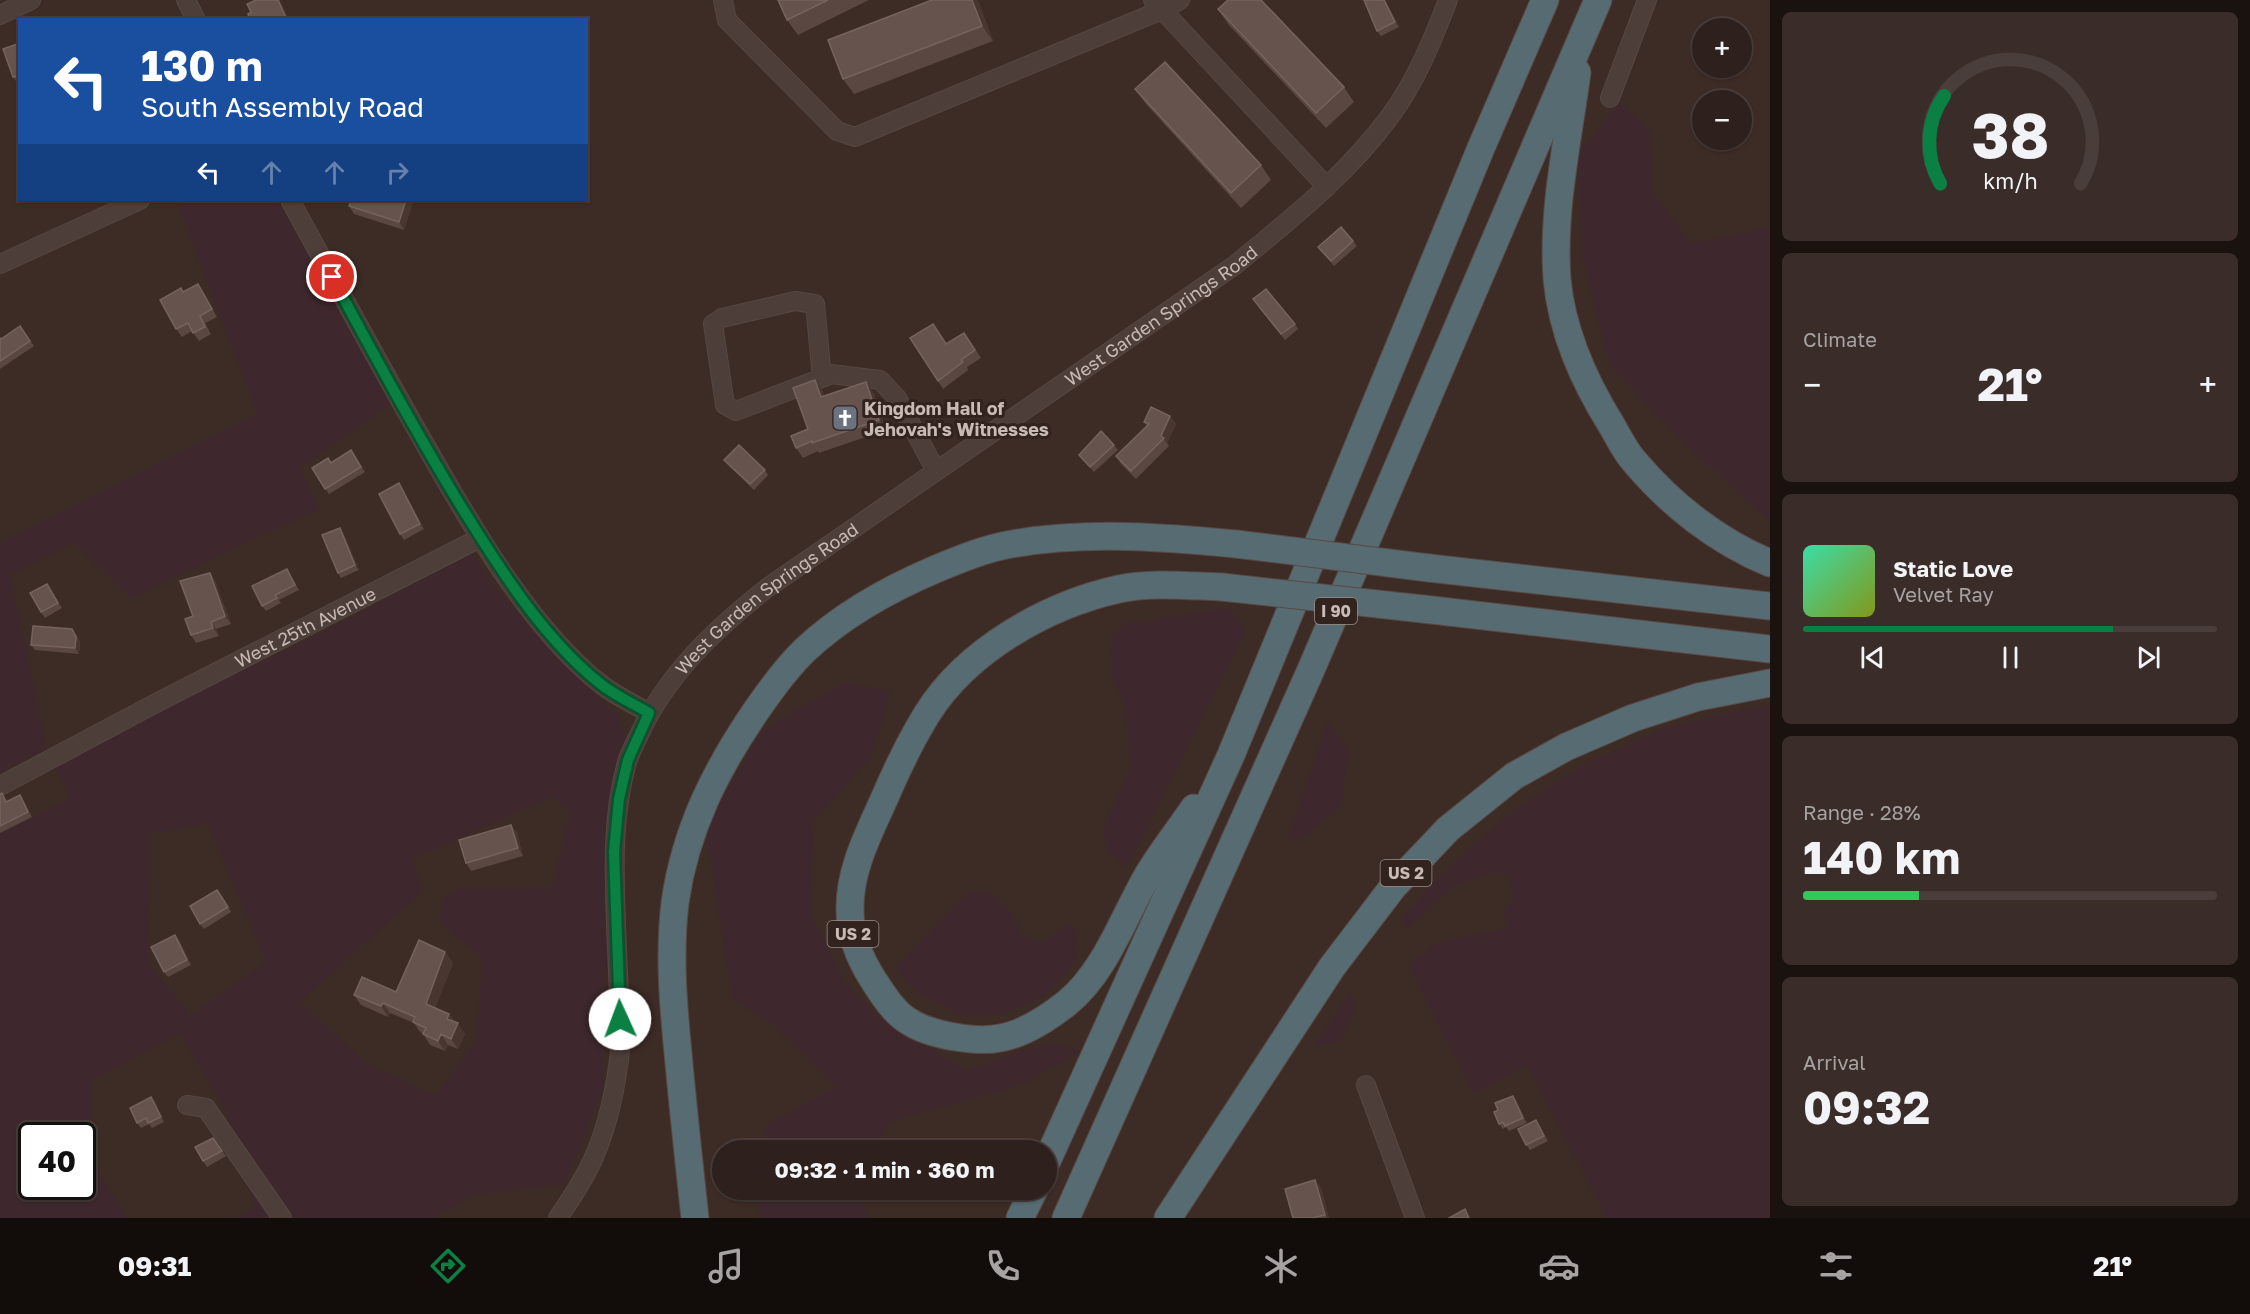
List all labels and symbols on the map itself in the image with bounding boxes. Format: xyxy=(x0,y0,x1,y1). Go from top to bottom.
street label: West Garden Springs Road xyxy=(1060,240,1261,390)
pin xyxy=(306,251,357,302)
place label: Kingdom Hall of Jehovah's Witnesses xyxy=(864,397,1049,440)
church icon: Kingdom Hall of Jehovah's Witnesses xyxy=(830,403,860,433)
street label: West Garden Springs Road xyxy=(670,518,862,679)
street label: West 25th Avenue xyxy=(231,582,379,672)
road number: I 90 xyxy=(1315,598,1357,624)
road number: US 2 xyxy=(1380,860,1432,886)
road number: US 2 xyxy=(828,921,878,947)
position arrow xyxy=(588,987,652,1051)
speed limit sign: 40 xyxy=(18,1122,96,1200)

